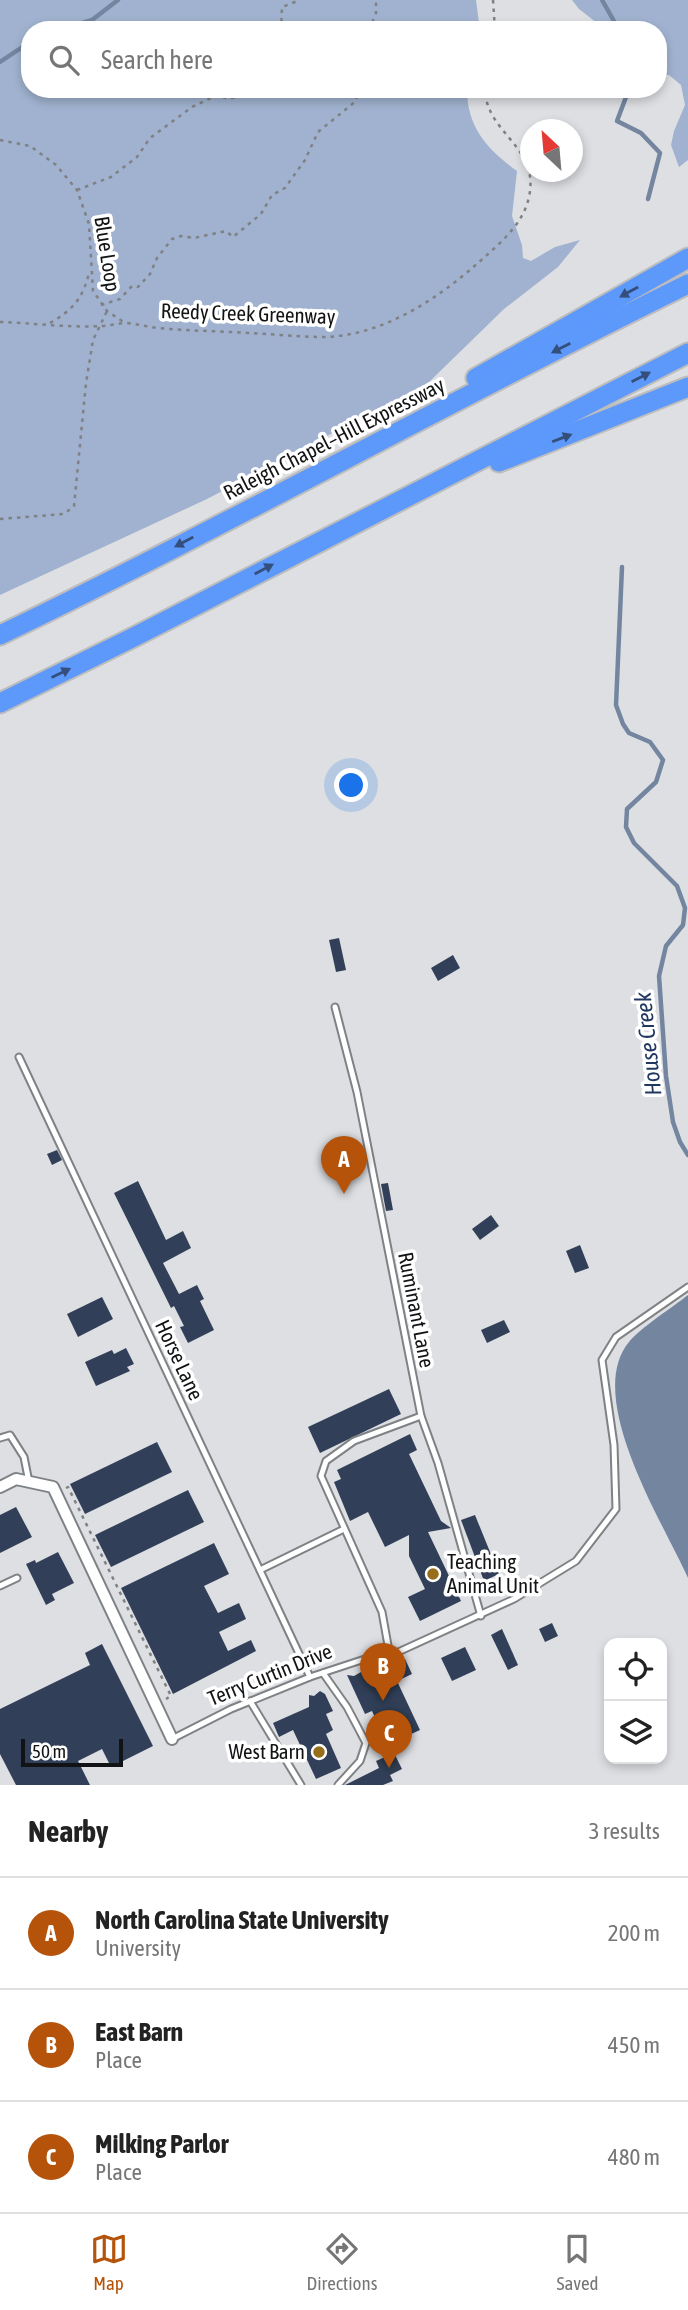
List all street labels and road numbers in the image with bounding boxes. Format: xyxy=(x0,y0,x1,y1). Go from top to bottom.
street label: Blue Loop xyxy=(90,214,126,293)
street label: Reedy Creek Greenway xyxy=(160,298,336,328)
street label: Raleigh Chapel–Hill Expressway xyxy=(219,372,448,504)
street label: Ruminant Lane xyxy=(394,1250,440,1370)
street label: Horse Lane xyxy=(151,1316,209,1403)
street label: Terry Curtin Drive xyxy=(204,1638,335,1710)

